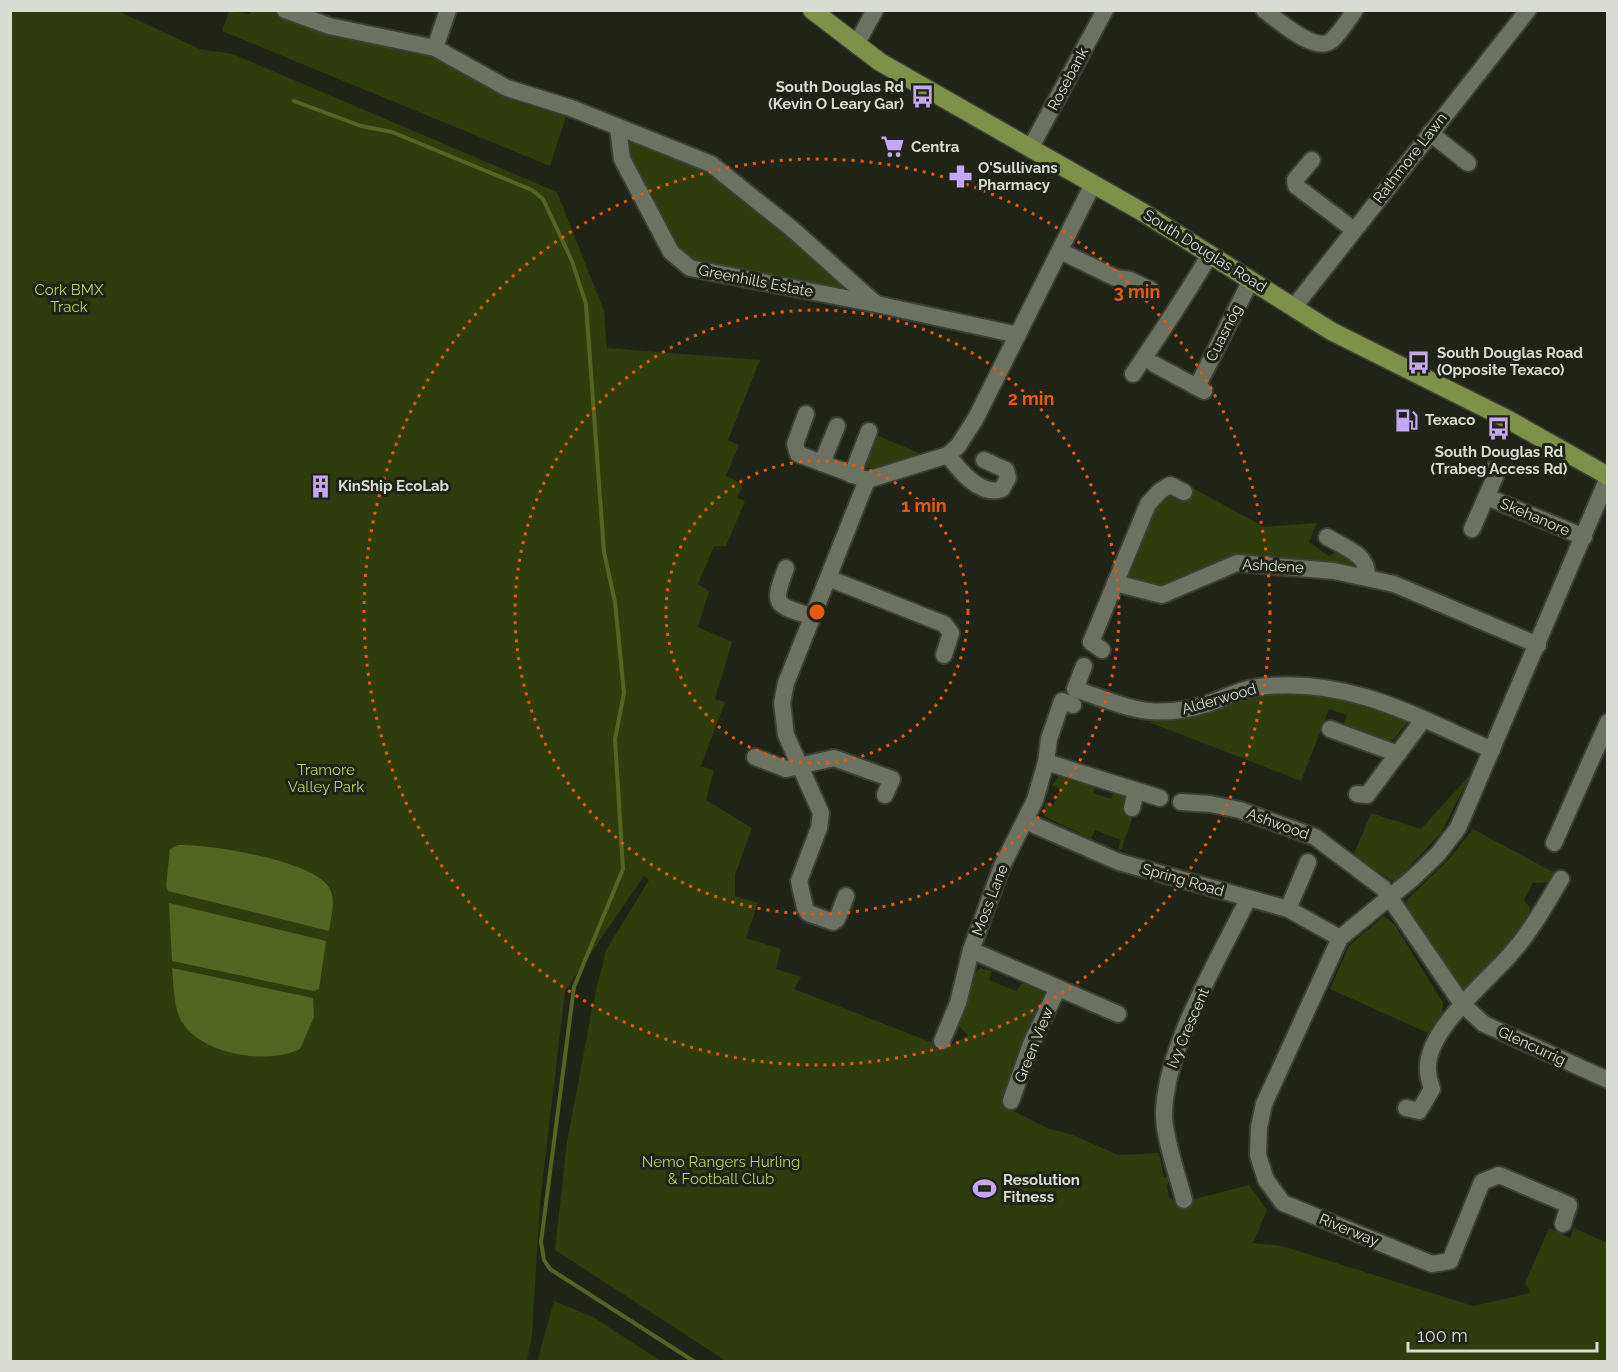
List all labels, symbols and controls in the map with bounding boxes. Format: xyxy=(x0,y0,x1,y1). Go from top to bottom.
street label: Rosebank xyxy=(1044,44,1092,114)
place label: South Douglas Rd (Kevin O Leary Gar) xyxy=(768,78,904,113)
bus stop icon: South Douglas Rd (Kevin O Leary Gar) xyxy=(909,83,935,109)
street label: Rathmore Lawn xyxy=(1369,109,1451,207)
supermarket icon: Centra xyxy=(880,134,906,160)
place label: Centra xyxy=(911,138,960,156)
place label: O'Sullivans Pharmacy xyxy=(978,159,1058,194)
pharmacy icon: O'Sullivans Pharmacy xyxy=(947,164,973,190)
street label: South Douglas Road xyxy=(1140,206,1270,296)
street label: Greenhills Estate xyxy=(697,261,815,301)
park label: Cork BMX Track xyxy=(35,281,104,316)
text: 3 min xyxy=(1114,281,1160,302)
street label: Cuasnóg xyxy=(1202,301,1246,365)
place label: South Douglas Road (Opposite Texaco) xyxy=(1437,344,1583,379)
bus stop icon: South Douglas Road (Opposite Texaco) xyxy=(1406,349,1432,375)
text: 2 min xyxy=(1008,388,1054,409)
fuel station icon: Texaco xyxy=(1394,407,1420,433)
place label: Texaco xyxy=(1425,411,1475,429)
bus stop icon: South Douglas Rd (Trabeg Access Rd) xyxy=(1486,415,1512,441)
place label: South Douglas Rd (Trabeg Access Rd) xyxy=(1431,443,1568,478)
building icon: KinShip EcoLab xyxy=(307,473,333,499)
place label: KinShip EcoLab xyxy=(338,477,450,495)
street label: Skehanore xyxy=(1497,494,1573,540)
text: 1 min xyxy=(901,495,947,516)
street label: Ashdene xyxy=(1242,555,1304,577)
centre of rings xyxy=(807,602,827,622)
street label: Alderwood xyxy=(1180,680,1258,718)
park label: Tramore Valley Park xyxy=(288,761,364,796)
street label: Ashwood xyxy=(1244,804,1312,844)
street label: Spring Road xyxy=(1140,860,1226,900)
street label: Moss Lane xyxy=(968,862,1012,938)
street label: Ivy Crescent xyxy=(1163,985,1213,1071)
street label: Green View xyxy=(1011,1005,1057,1085)
street label: Glencurrig xyxy=(1495,1023,1569,1069)
park label: Nemo Rangers Hurling & Football Club xyxy=(642,1153,800,1188)
place label: Resolution Fitness xyxy=(1003,1171,1080,1206)
sports icon: Resolution Fitness xyxy=(972,1176,998,1202)
street label: Riverway xyxy=(1316,1210,1382,1250)
scale bar xyxy=(1408,1315,1597,1353)
text: 100 m xyxy=(1417,1325,1468,1346)

